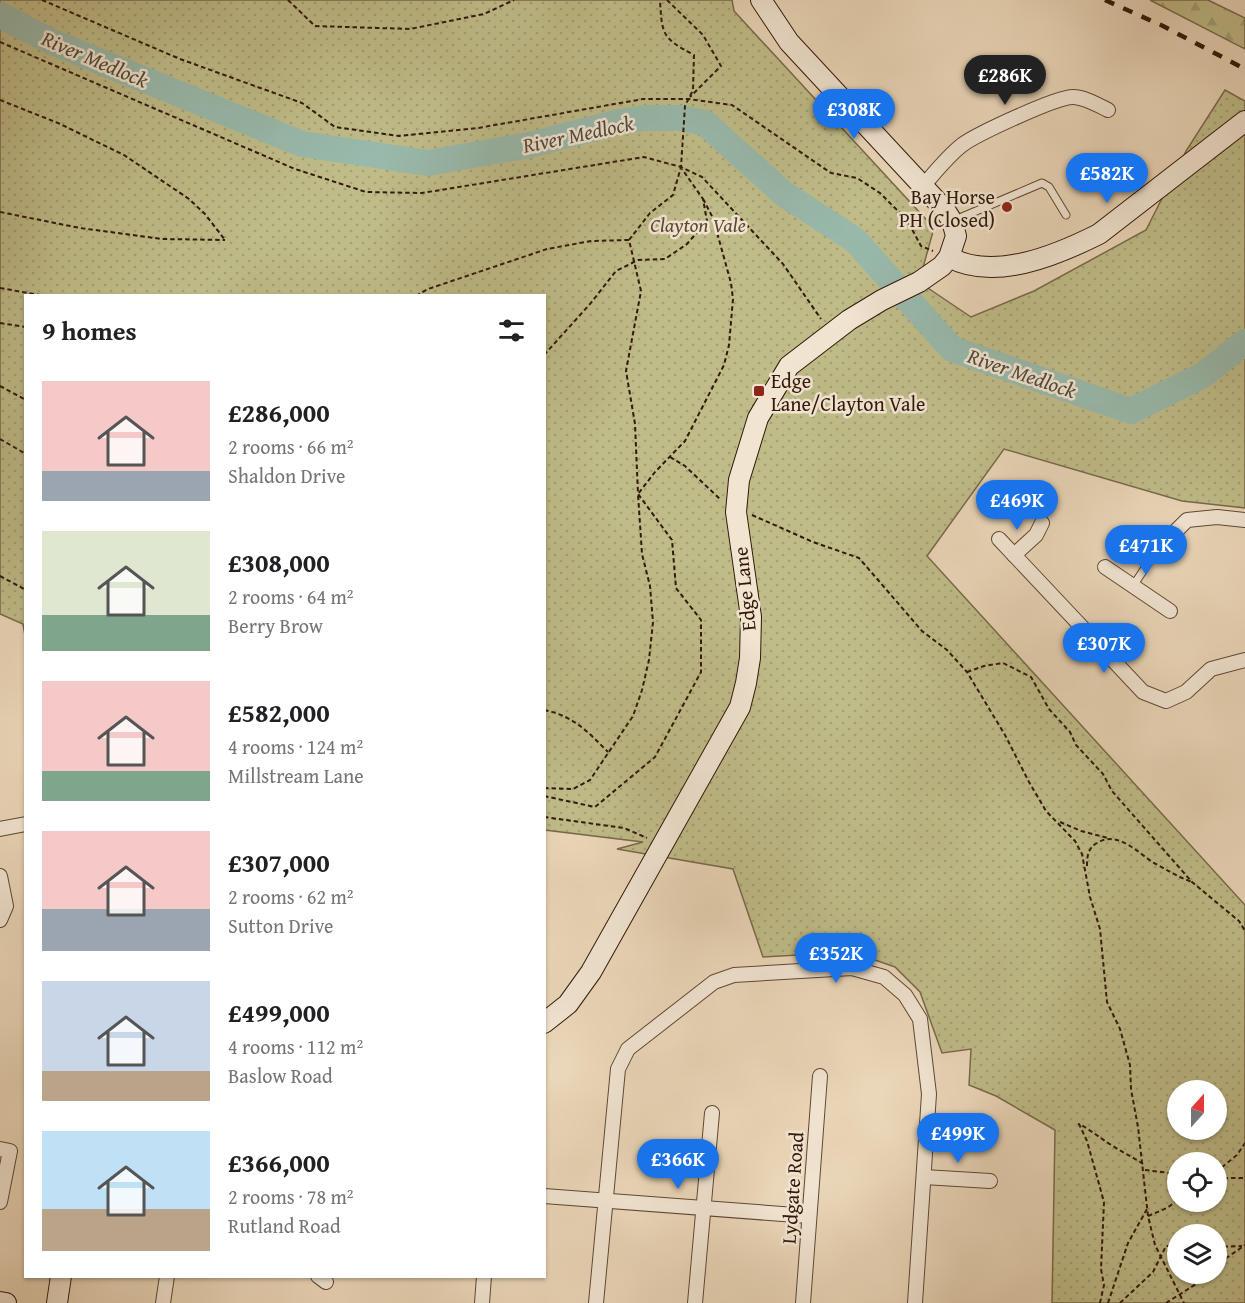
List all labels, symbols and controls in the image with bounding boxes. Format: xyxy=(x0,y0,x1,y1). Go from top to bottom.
water label: River Medlock xyxy=(36,22,153,95)
pin: £286K xyxy=(963,55,1047,106)
text: £286K xyxy=(978,60,1032,89)
pin: £308K xyxy=(812,89,896,140)
text: £308K xyxy=(827,94,881,123)
water label: River Medlock xyxy=(519,107,637,161)
pin: £582K xyxy=(1065,153,1149,204)
text: £582K xyxy=(1080,158,1134,187)
place label: Bay Horse PH (Closed) xyxy=(899,182,995,234)
marker: Bay Horse PH (Closed) xyxy=(1000,200,1014,214)
park label: Clayton Vale xyxy=(650,210,746,239)
text: 9 homes xyxy=(42,311,137,350)
icon: filters xyxy=(495,314,528,347)
water label: River Medlock xyxy=(963,340,1081,406)
place label: Edge Lane/Clayton Vale xyxy=(771,366,925,418)
marker: Edge Lane/Clayton Vale xyxy=(752,384,766,398)
text: £286,000 xyxy=(228,393,330,432)
icon: home xyxy=(90,405,162,477)
text: 2 rooms · 66 m² xyxy=(228,432,354,461)
text: Shaldon Drive xyxy=(228,461,345,490)
pin: £469K xyxy=(975,480,1059,531)
text: £469K xyxy=(990,485,1044,514)
pin: £471K xyxy=(1104,525,1188,576)
text: £471K xyxy=(1119,530,1173,559)
text: £308,000 xyxy=(228,543,330,582)
street label: Edge Lane xyxy=(725,546,763,632)
icon: home xyxy=(90,555,162,627)
text: 2 rooms · 64 m² xyxy=(228,582,354,611)
text: Berry Brow xyxy=(228,611,323,640)
pin: £307K xyxy=(1062,623,1146,674)
text: £307K xyxy=(1077,628,1131,657)
text: £582,000 xyxy=(228,693,330,732)
icon: home xyxy=(90,705,162,777)
text: 4 rooms · 124 m² xyxy=(228,732,363,761)
text: Millstream Lane xyxy=(228,761,364,790)
text: £307,000 xyxy=(228,843,330,882)
icon: home xyxy=(90,855,162,927)
text: 2 rooms · 62 m² xyxy=(228,882,354,911)
text: Sutton Drive xyxy=(228,911,333,940)
pin: £352K xyxy=(794,933,878,984)
text: £352K xyxy=(809,938,863,967)
text: £499,000 xyxy=(228,993,330,1032)
icon: home xyxy=(90,1005,162,1077)
text: 4 rooms · 112 m² xyxy=(228,1032,363,1061)
text: Baslow Road xyxy=(228,1061,333,1090)
north arrow xyxy=(1167,1080,1227,1140)
map controls xyxy=(1167,1080,1227,1284)
pin: £499K xyxy=(916,1113,1000,1164)
text: £499K xyxy=(931,1118,985,1147)
street label: Lydgate Road xyxy=(774,1131,810,1245)
pin: £366K xyxy=(636,1139,720,1190)
text: £366,000 xyxy=(228,1143,330,1182)
text: £366K xyxy=(651,1144,705,1173)
button: locate xyxy=(1167,1152,1227,1212)
icon: home xyxy=(90,1155,162,1227)
text: 2 rooms · 78 m² xyxy=(228,1182,354,1211)
text: Rutland Road xyxy=(228,1211,341,1240)
button: layers xyxy=(1167,1224,1227,1284)

